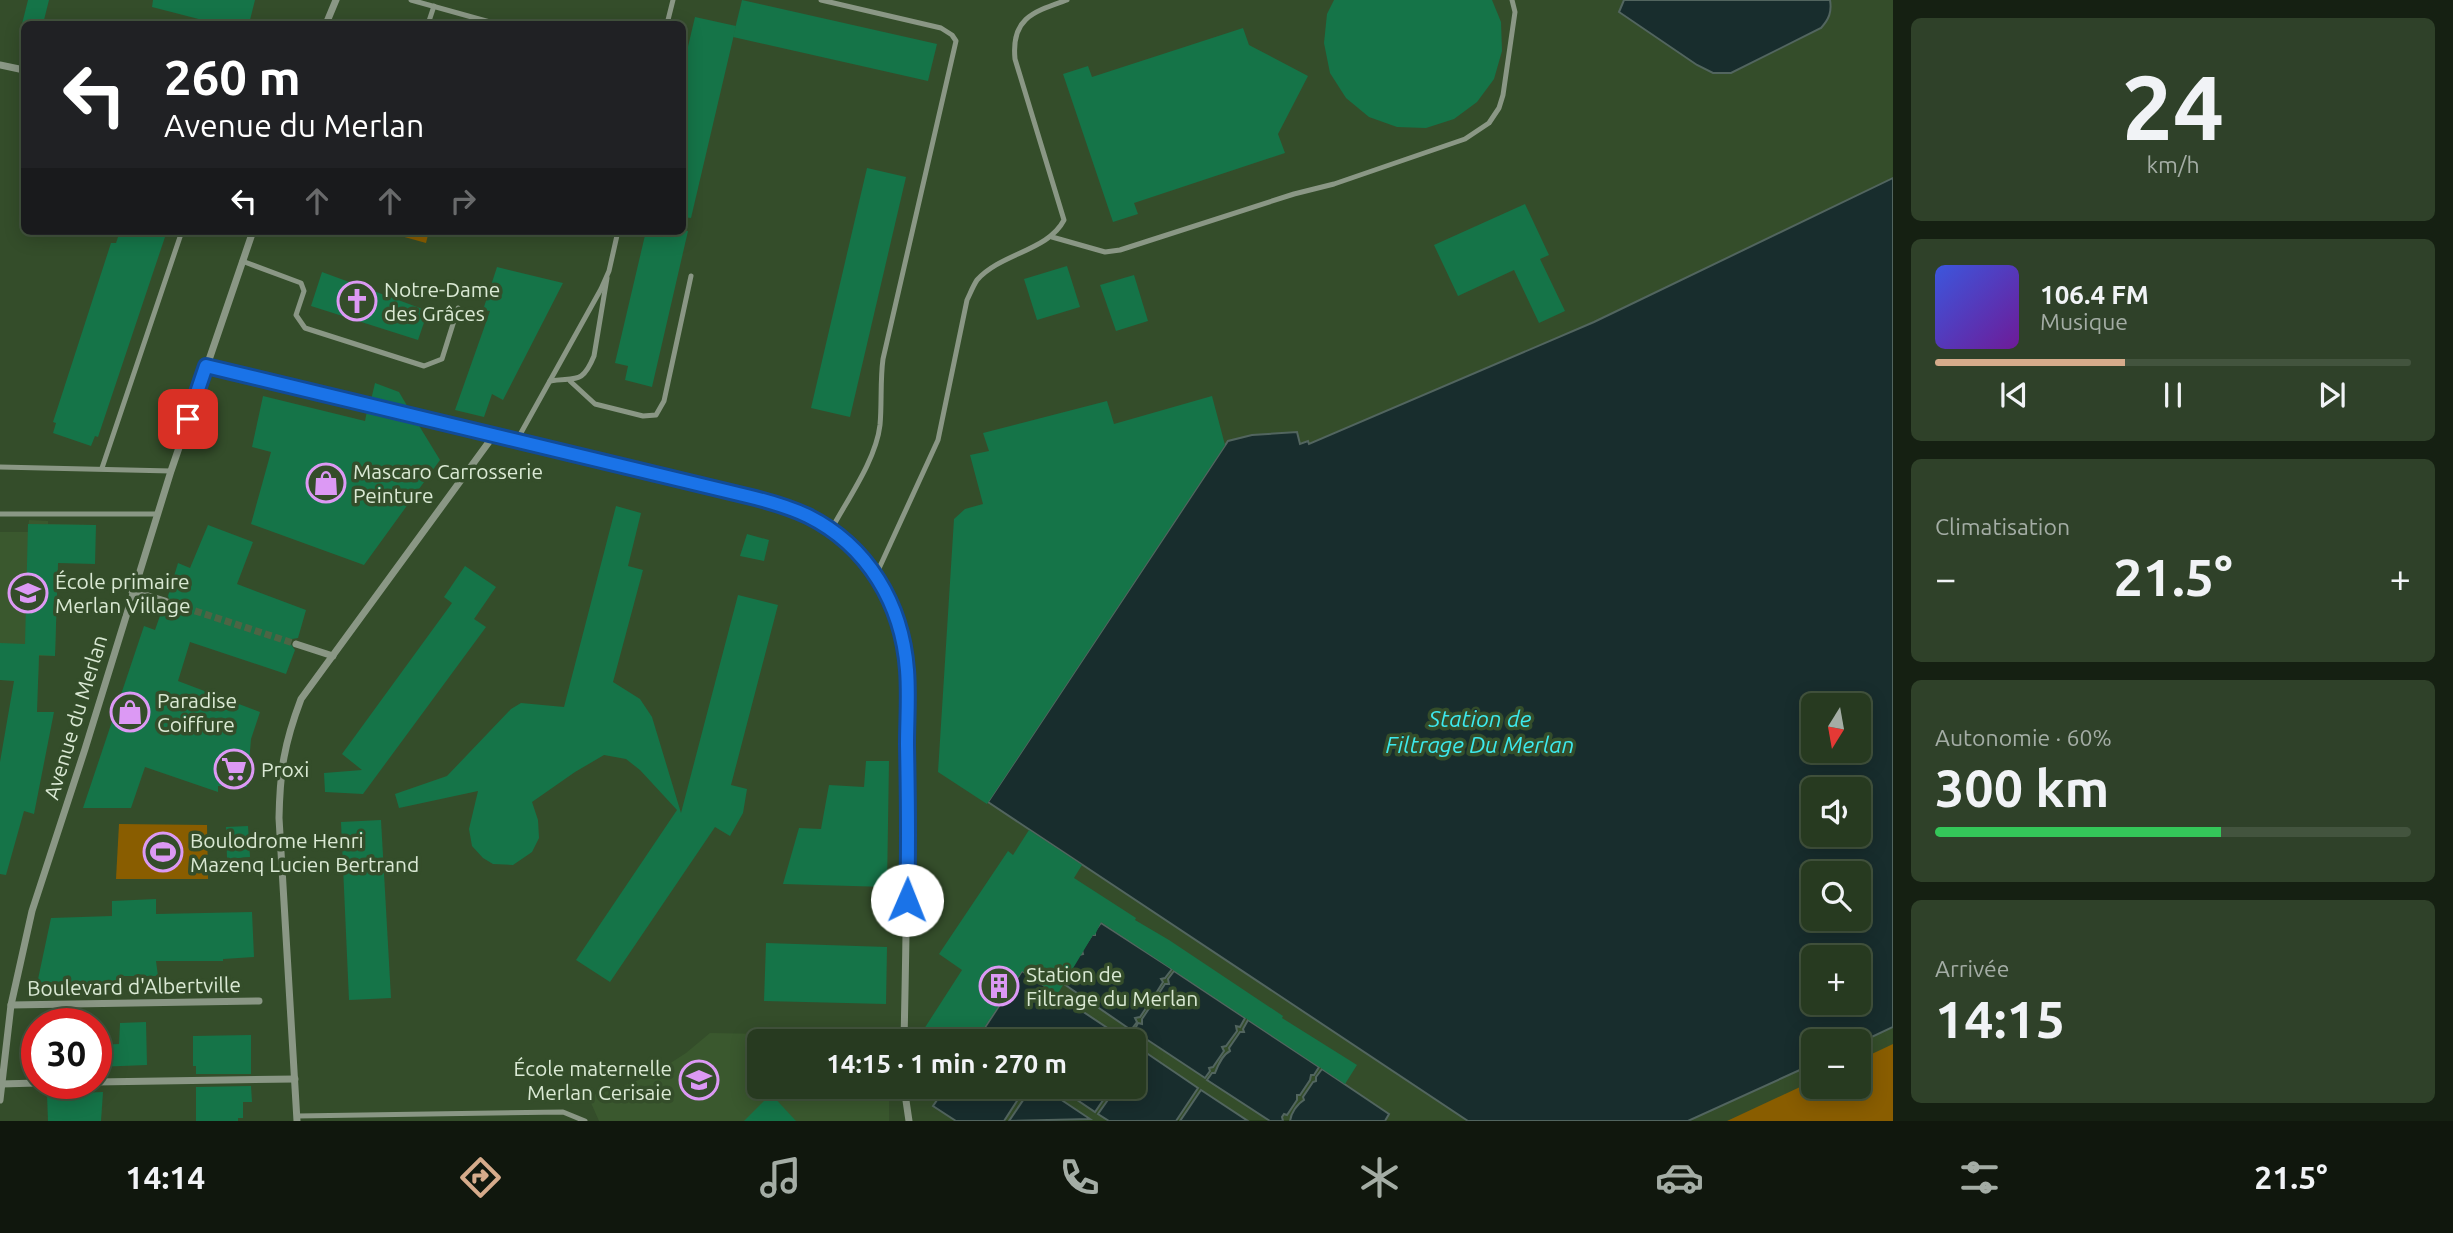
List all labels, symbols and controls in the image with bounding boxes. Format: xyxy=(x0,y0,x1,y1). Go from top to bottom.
icon: left xyxy=(49,49,140,140)
text: 260 m xyxy=(164,49,301,104)
text: 24 xyxy=(2122,55,2224,157)
text: Avenue du Merlan xyxy=(164,107,424,143)
text: km/h xyxy=(2146,152,2200,177)
icon: left xyxy=(225,182,263,220)
icon: ahead xyxy=(298,182,336,220)
icon: ahead xyxy=(371,182,409,220)
icon: right xyxy=(444,182,482,220)
place label: Notre-Dame des Grâces xyxy=(384,277,500,325)
church icon: Notre-Dame des Grâces xyxy=(336,280,378,322)
text: 106.4 FM xyxy=(2040,280,2149,309)
text: Musique xyxy=(2040,309,2128,334)
icon: previous xyxy=(1995,376,2033,414)
icon: pause xyxy=(2154,376,2192,414)
icon: next xyxy=(2313,376,2351,414)
pin xyxy=(158,389,218,449)
icon: arrive xyxy=(169,400,207,438)
place label: Mascaro Carrosserie Peinture xyxy=(353,459,543,507)
shop icon: Mascaro Carrosserie Peinture xyxy=(305,462,347,504)
text: Climatisation xyxy=(1935,514,2070,539)
text: 21.5° xyxy=(2113,548,2233,606)
text: − xyxy=(1935,557,1956,599)
text: + xyxy=(2390,557,2411,599)
place label: École primaire Merlan Village xyxy=(55,569,191,617)
school or university icon: École primaire Merlan Village xyxy=(7,572,49,614)
street label: Avenue du Merlan xyxy=(39,632,111,802)
place label: Paradise Coiffure xyxy=(157,688,237,736)
shop icon: Paradise Coiffure xyxy=(109,691,151,733)
north arrow xyxy=(1801,693,1871,763)
map controls xyxy=(1801,693,1871,1099)
water label: Station de Filtrage Du Merlan xyxy=(1386,706,1574,757)
text: Autonomie · 60% xyxy=(1935,725,2112,750)
supermarket icon: Proxi xyxy=(213,748,255,790)
place label: Proxi xyxy=(261,757,309,781)
text: 300 km xyxy=(1935,759,2109,817)
button: sound xyxy=(1801,777,1871,847)
place label: Boulodrome Henri Mazenq Lucien Bertrand xyxy=(190,828,419,876)
sports icon: Boulodrome Henri Mazenq Lucien Bertrand xyxy=(142,831,184,873)
button: search xyxy=(1801,861,1871,931)
position arrow xyxy=(870,863,944,937)
button: + xyxy=(1801,945,1871,1015)
text: Arrivée xyxy=(1935,956,2010,981)
place label: Station de Filtrage du Merlan xyxy=(1026,962,1198,1010)
building icon: Station de Filtrage du Merlan xyxy=(978,965,1020,1007)
street label: Boulevard d'Albertville xyxy=(27,972,241,1000)
text: 14:15 xyxy=(1935,990,2065,1048)
speed limit sign: 30 xyxy=(21,1008,112,1099)
button: − xyxy=(1801,1029,1871,1099)
text: 14:15 · 1 min · 270 m xyxy=(826,1049,1067,1078)
place label: École maternelle Merlan Cerisaie xyxy=(513,1056,672,1104)
school or university icon: École maternelle Merlan Cerisaie xyxy=(678,1059,720,1101)
icon: directions xyxy=(456,1153,505,1202)
icon: music xyxy=(756,1153,805,1202)
icon: phone xyxy=(1055,1153,1104,1202)
icon: climate xyxy=(1355,1153,1404,1202)
icon: car xyxy=(1655,1153,1704,1202)
icon: filters xyxy=(1955,1153,2004,1202)
text: 14:14 xyxy=(125,1159,205,1195)
text: 21.5° xyxy=(2254,1159,2328,1195)

